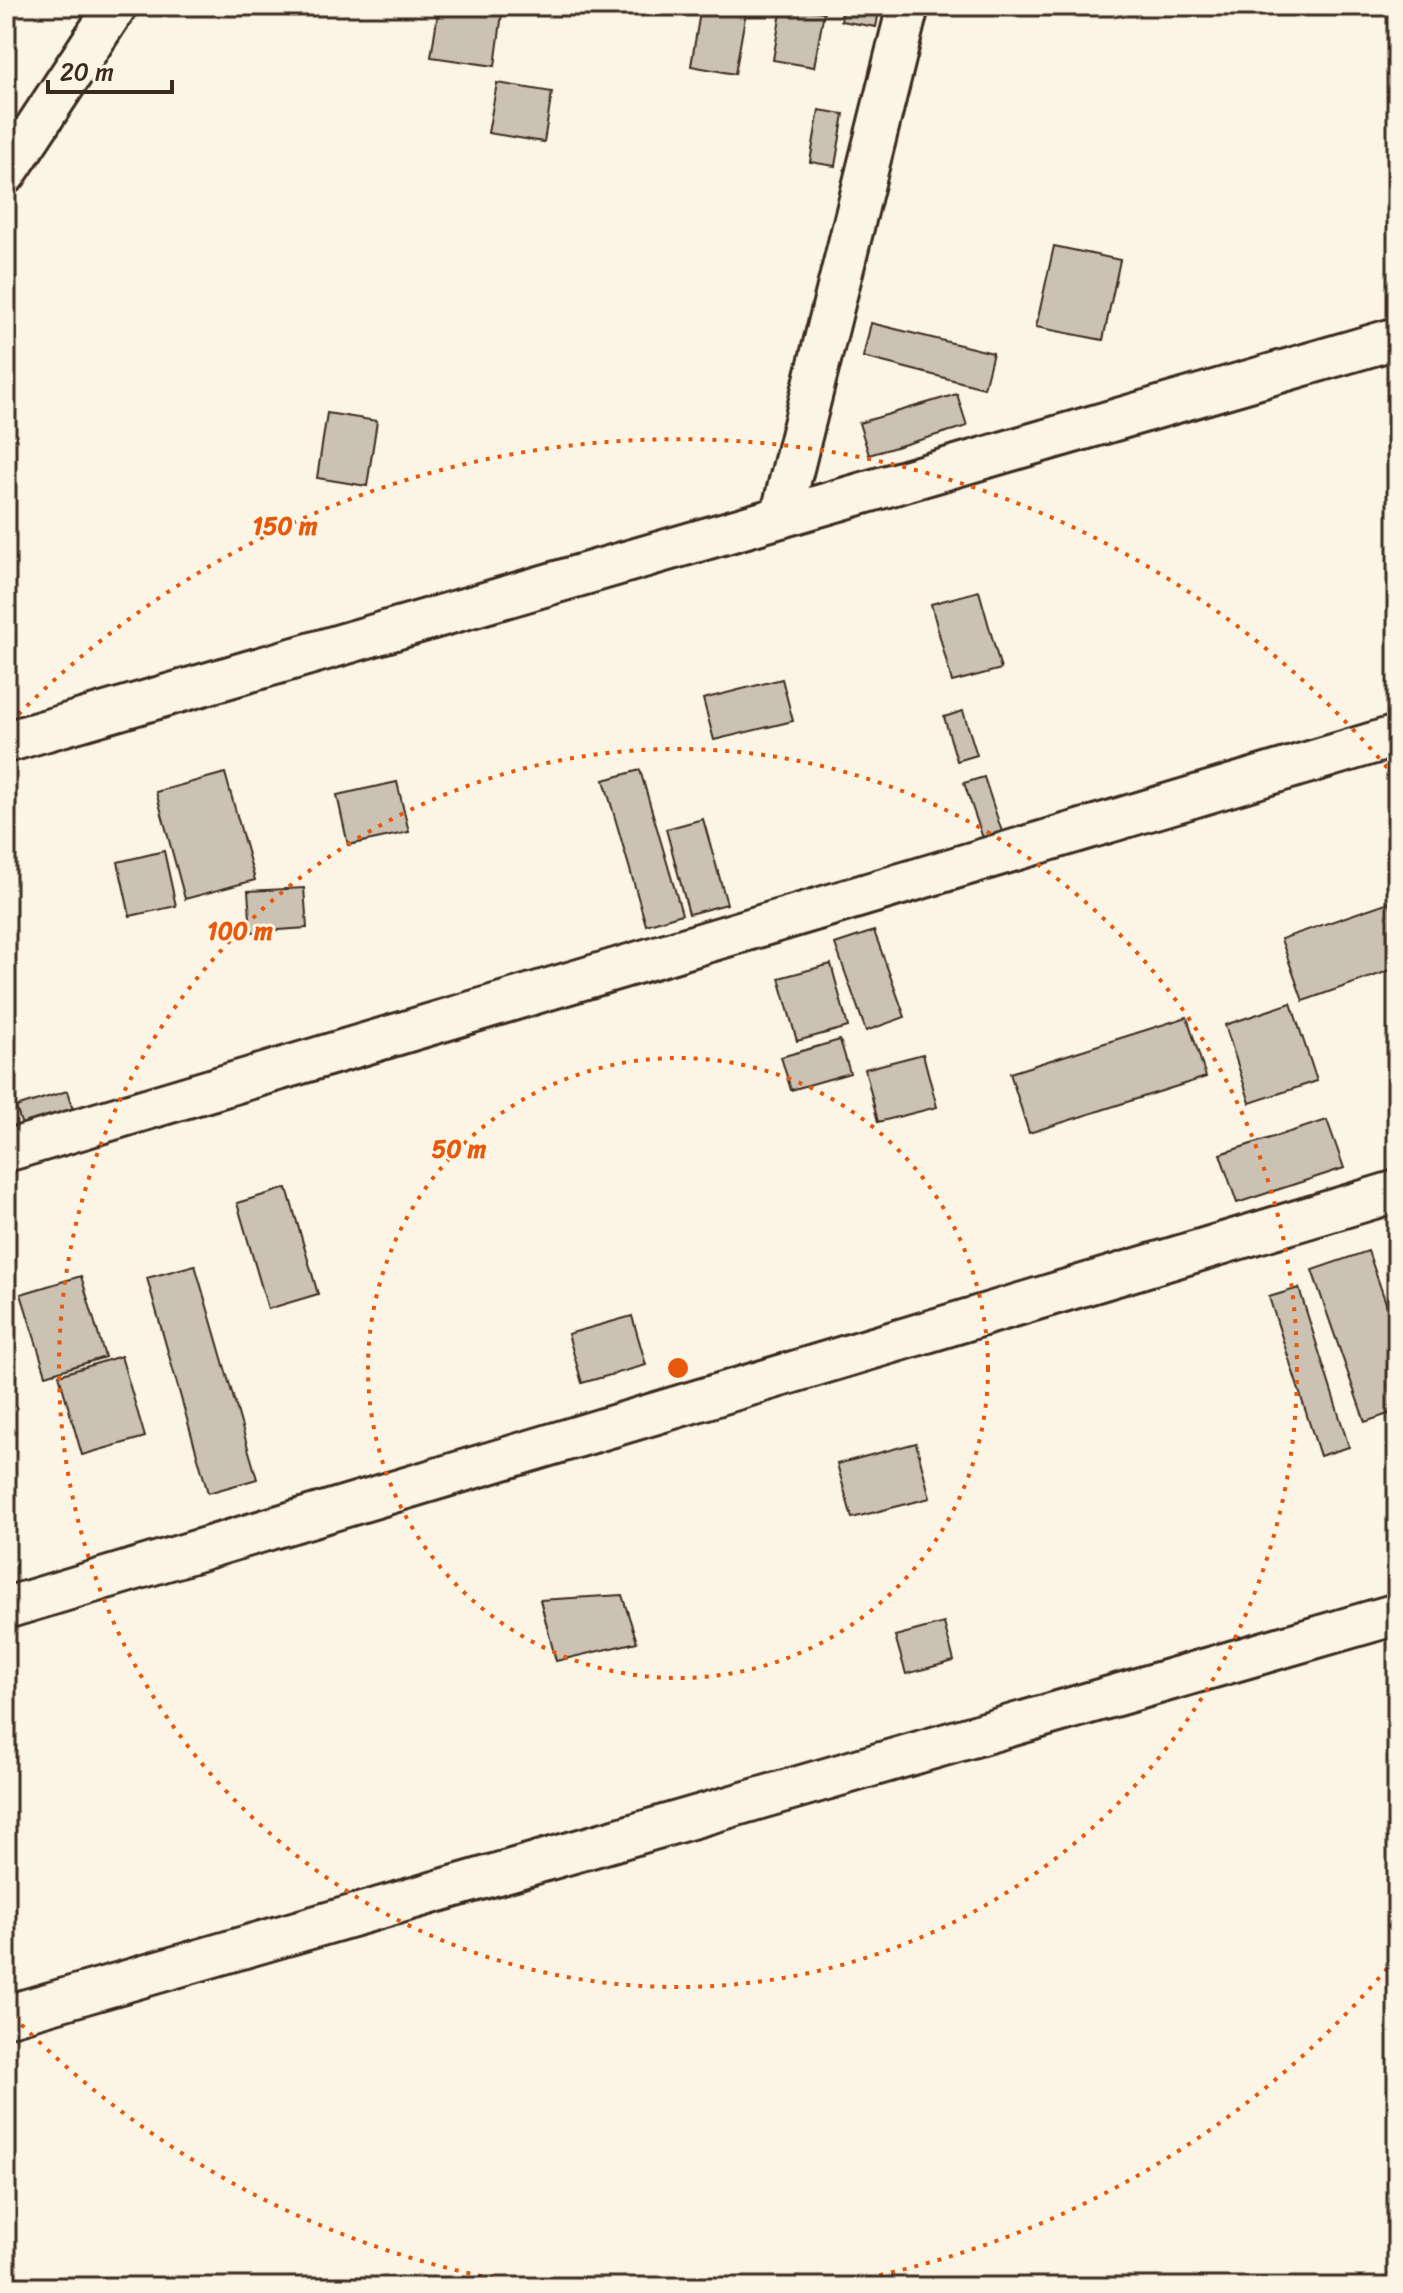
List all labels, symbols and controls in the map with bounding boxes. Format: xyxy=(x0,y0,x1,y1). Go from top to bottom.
scale bar xyxy=(48,44,172,94)
text: 20 m xyxy=(60,51,114,93)
text: 150 m xyxy=(253,505,318,547)
text: 100 m xyxy=(207,910,273,952)
text: 50 m xyxy=(432,1128,487,1170)
centre of rings xyxy=(664,1354,692,1382)

